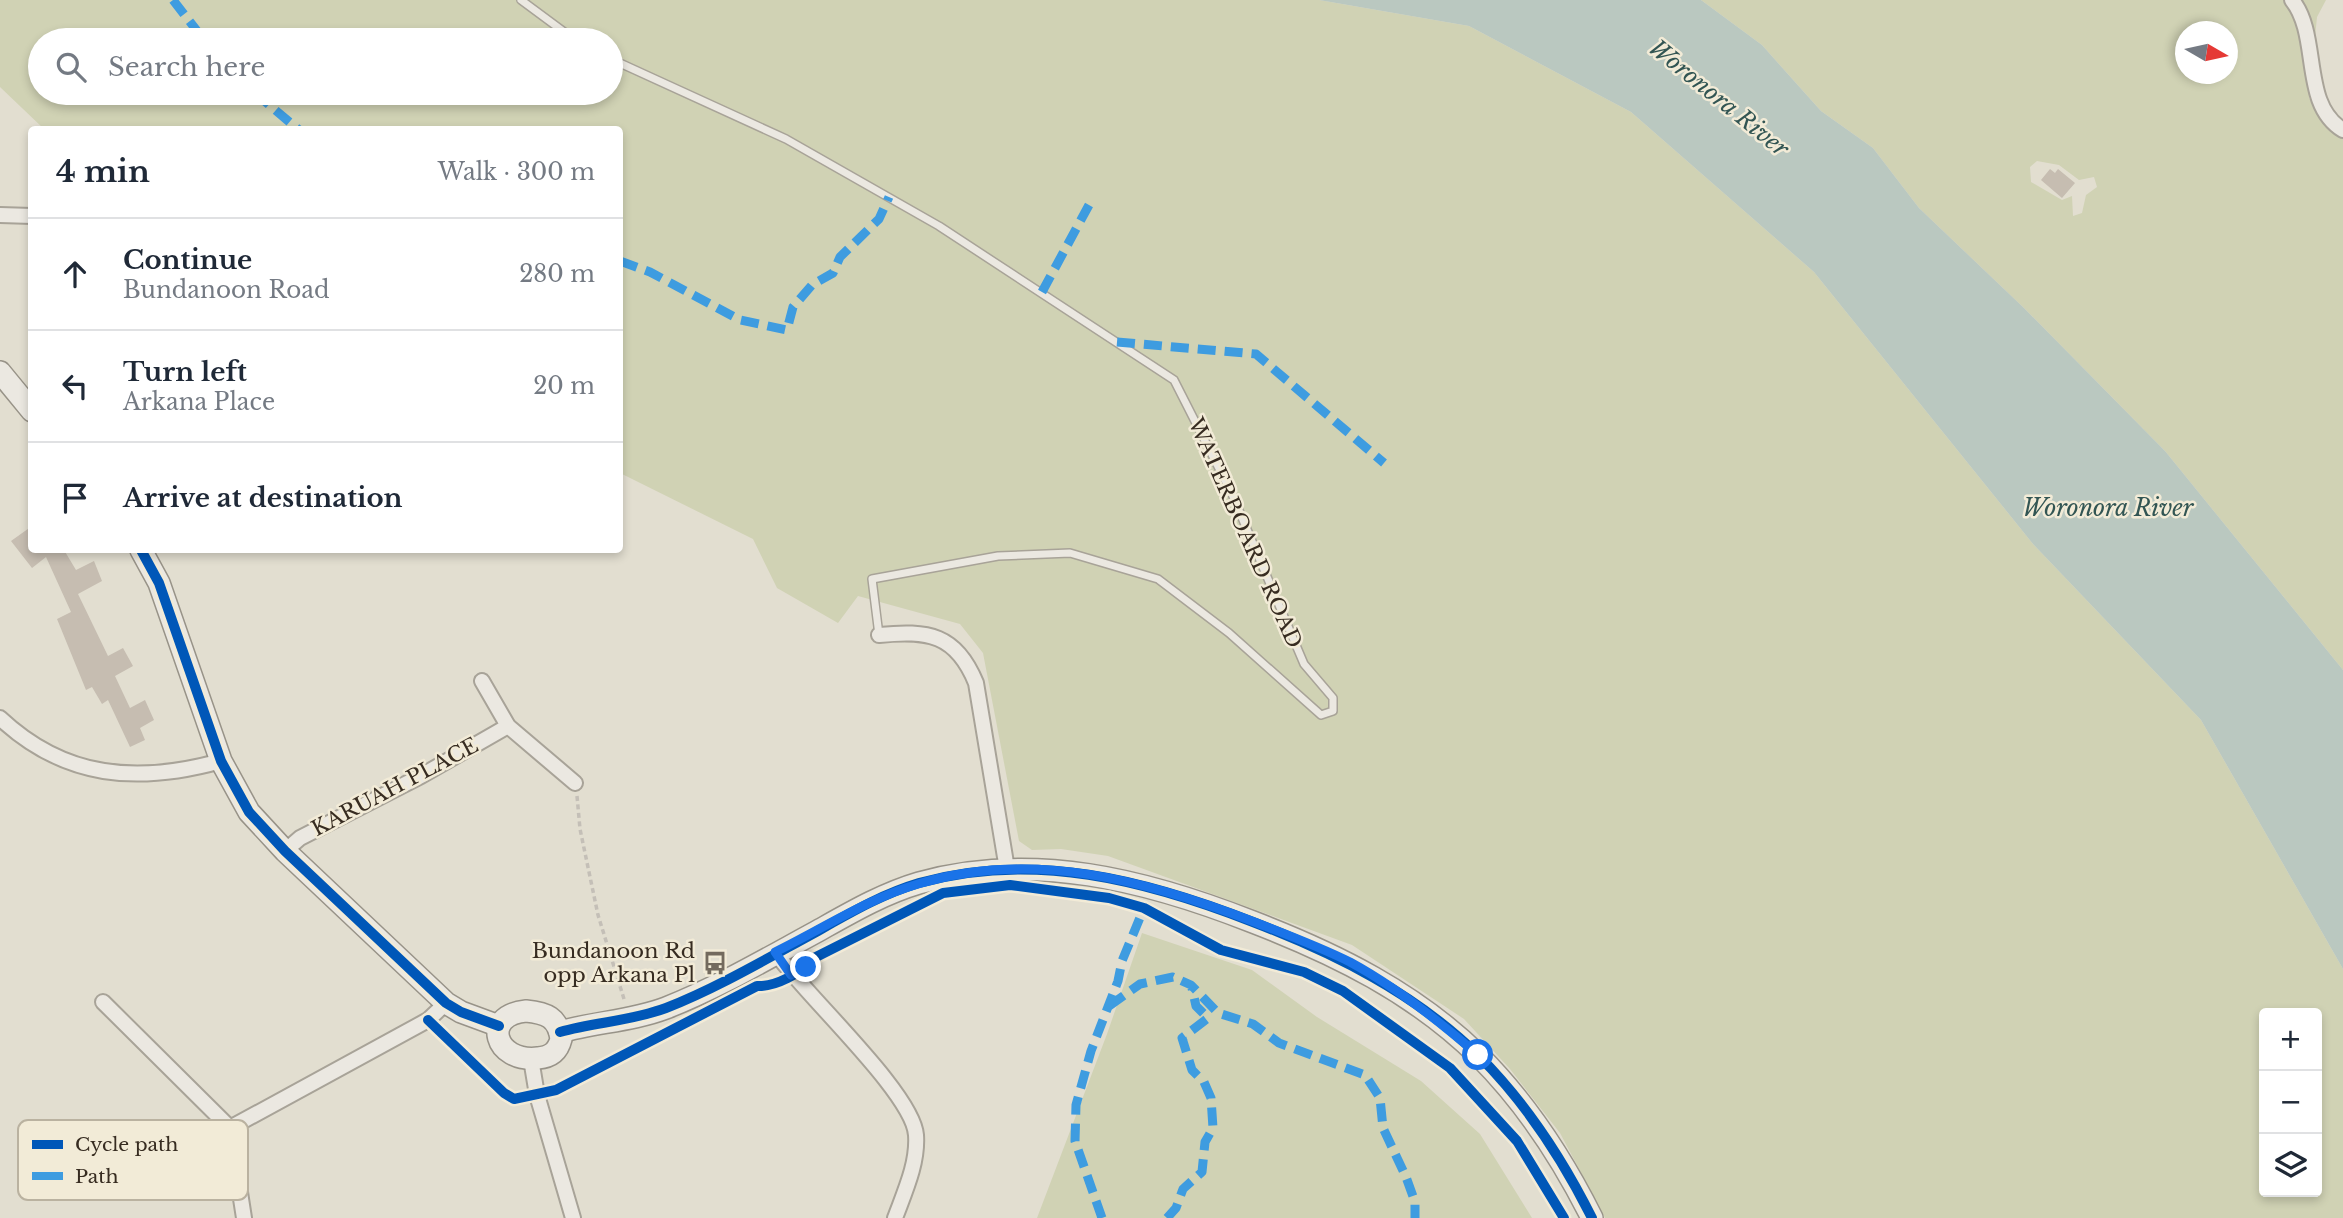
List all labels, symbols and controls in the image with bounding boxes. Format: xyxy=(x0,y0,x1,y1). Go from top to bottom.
north arrow xyxy=(2175,21,2238,84)
search box xyxy=(28,28,623,105)
water label: Woronora River xyxy=(1644,33,1795,164)
icon: search xyxy=(52,48,90,86)
text: Search here xyxy=(108,51,265,83)
text: 4 min xyxy=(56,153,150,190)
text: Walk · 300 m xyxy=(438,158,595,186)
text: Continue xyxy=(123,244,252,276)
icon: ahead xyxy=(56,255,94,293)
text: 280 m xyxy=(519,260,595,288)
text: Bundanoon Road xyxy=(123,276,330,304)
text: Turn left xyxy=(123,356,247,388)
icon: left xyxy=(56,367,94,405)
text: 20 m xyxy=(533,372,595,400)
text: Arkana Place xyxy=(123,388,275,416)
street label: WATERBOARD ROAD xyxy=(1182,413,1308,652)
icon: arrive xyxy=(56,479,94,517)
text: Arrive at destination xyxy=(123,482,403,514)
water label: Woronora River xyxy=(2023,494,2195,522)
street label: KARUAH PLACE xyxy=(307,732,483,842)
place label: Bundanoon Rd opp Arkana Pl xyxy=(532,938,695,988)
bus stop icon: Bundanoon Rd opp Arkana Pl xyxy=(701,949,729,977)
route end xyxy=(790,951,821,982)
map controls xyxy=(2259,1008,2322,1197)
button: + xyxy=(2259,1008,2322,1071)
route start xyxy=(1462,1039,1493,1070)
button: − xyxy=(2259,1071,2322,1134)
legend xyxy=(18,1120,248,1200)
text: Cycle path xyxy=(75,1133,178,1156)
button: layers xyxy=(2259,1134,2322,1197)
text: Path xyxy=(75,1165,119,1188)

